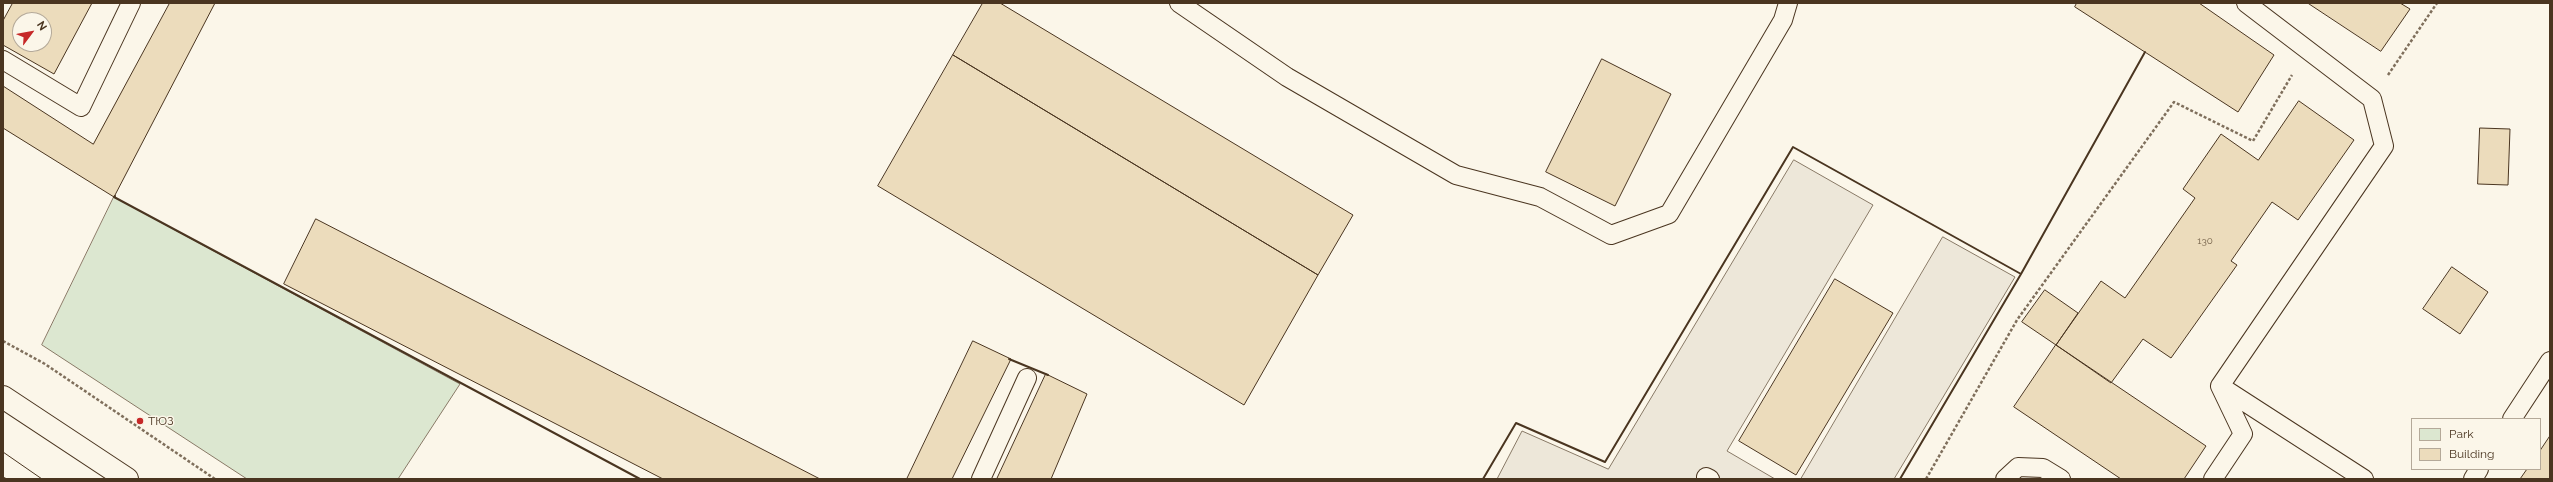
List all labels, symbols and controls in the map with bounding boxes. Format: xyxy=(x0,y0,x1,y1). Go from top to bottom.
north arrow xyxy=(12,12,52,52)
text: N xyxy=(34,19,49,33)
house number: 130 xyxy=(2197,235,2213,247)
place label: ТЮЗ xyxy=(148,414,174,428)
marker: ТЮЗ xyxy=(135,416,145,426)
legend xyxy=(2411,418,2541,470)
text: Park xyxy=(2449,427,2474,441)
text: Building xyxy=(2449,447,2495,461)

